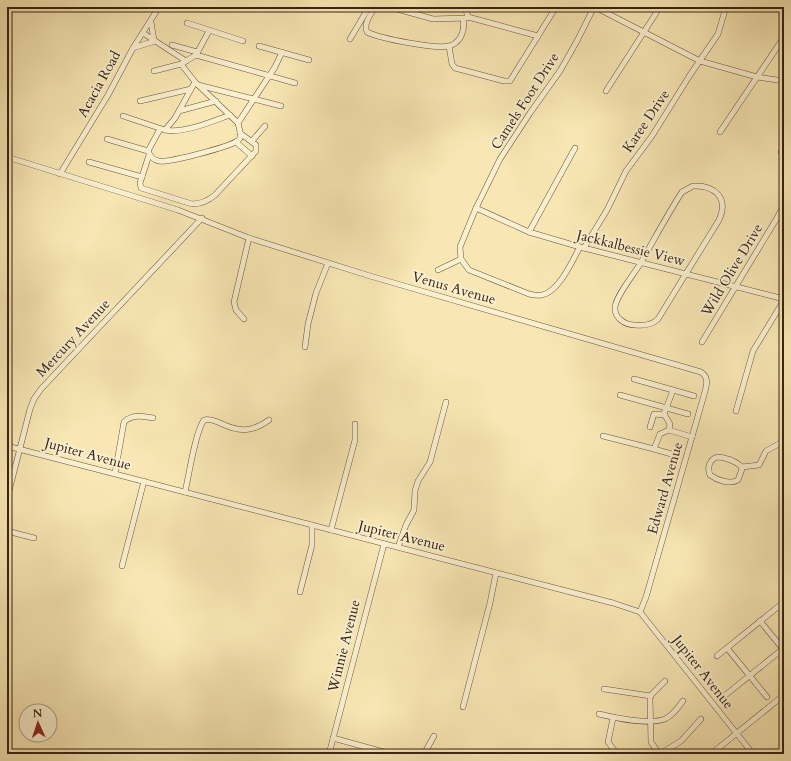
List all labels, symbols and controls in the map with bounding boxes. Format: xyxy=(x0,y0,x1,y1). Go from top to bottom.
street label: Acacia Road xyxy=(73,47,125,121)
street label: Camels Foot Drive xyxy=(487,49,563,153)
street label: Karee Drive xyxy=(618,86,674,156)
street label: Wild Olive Drive xyxy=(696,220,767,321)
street label: Jackkalbessie View xyxy=(573,225,688,271)
street label: Venus Avenue xyxy=(410,267,498,309)
street label: Mercury Avenue xyxy=(32,295,114,381)
street label: Jupiter Avenue xyxy=(41,433,133,475)
street label: Edward Avenue xyxy=(643,440,687,536)
street label: Jupiter Avenue xyxy=(355,516,447,556)
street label: Winnie Avenue xyxy=(323,598,365,695)
street label: Jupiter Avenue xyxy=(667,630,738,713)
north arrow xyxy=(18,703,58,743)
text: N xyxy=(32,706,43,721)

